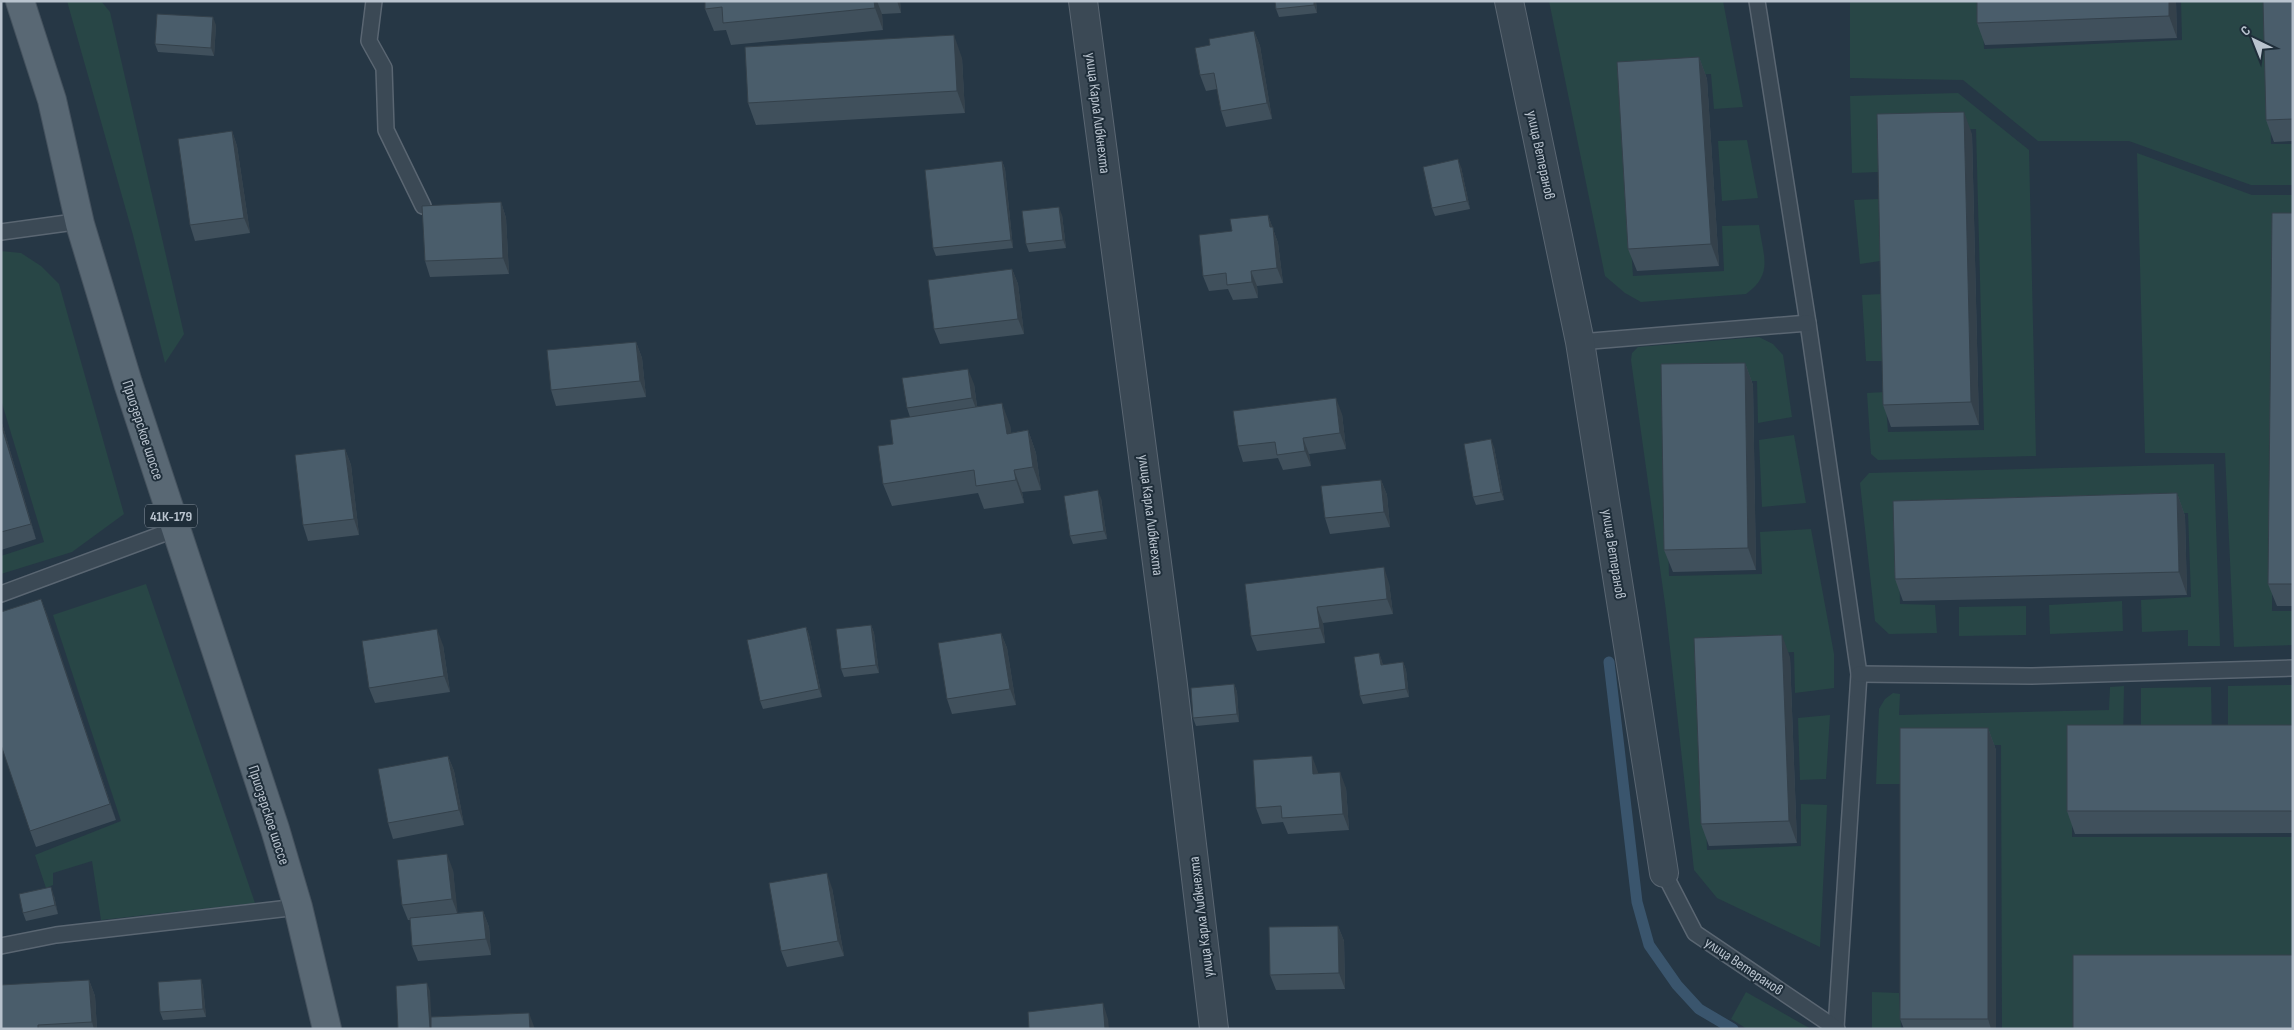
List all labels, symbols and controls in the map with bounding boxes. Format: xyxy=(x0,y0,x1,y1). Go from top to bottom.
north arrow xyxy=(2229,15,2279,65)
text: С xyxy=(2237,22,2254,40)
street label: улица Карла Либкнехта xyxy=(1081,51,1114,175)
street label: улица Ветеранов xyxy=(1522,109,1559,201)
street label: Приозерское шоссе xyxy=(117,378,168,482)
street label: улица Карла Либкнехта xyxy=(1134,453,1167,577)
road number: 41К-179 xyxy=(145,504,197,528)
street label: улица Ветеранов xyxy=(1597,508,1630,600)
street label: Приозерское шоссе xyxy=(243,763,294,867)
street label: улица Карла Либкнехта xyxy=(1185,855,1218,979)
street label: улица Ветеранов xyxy=(1701,933,1787,1000)

